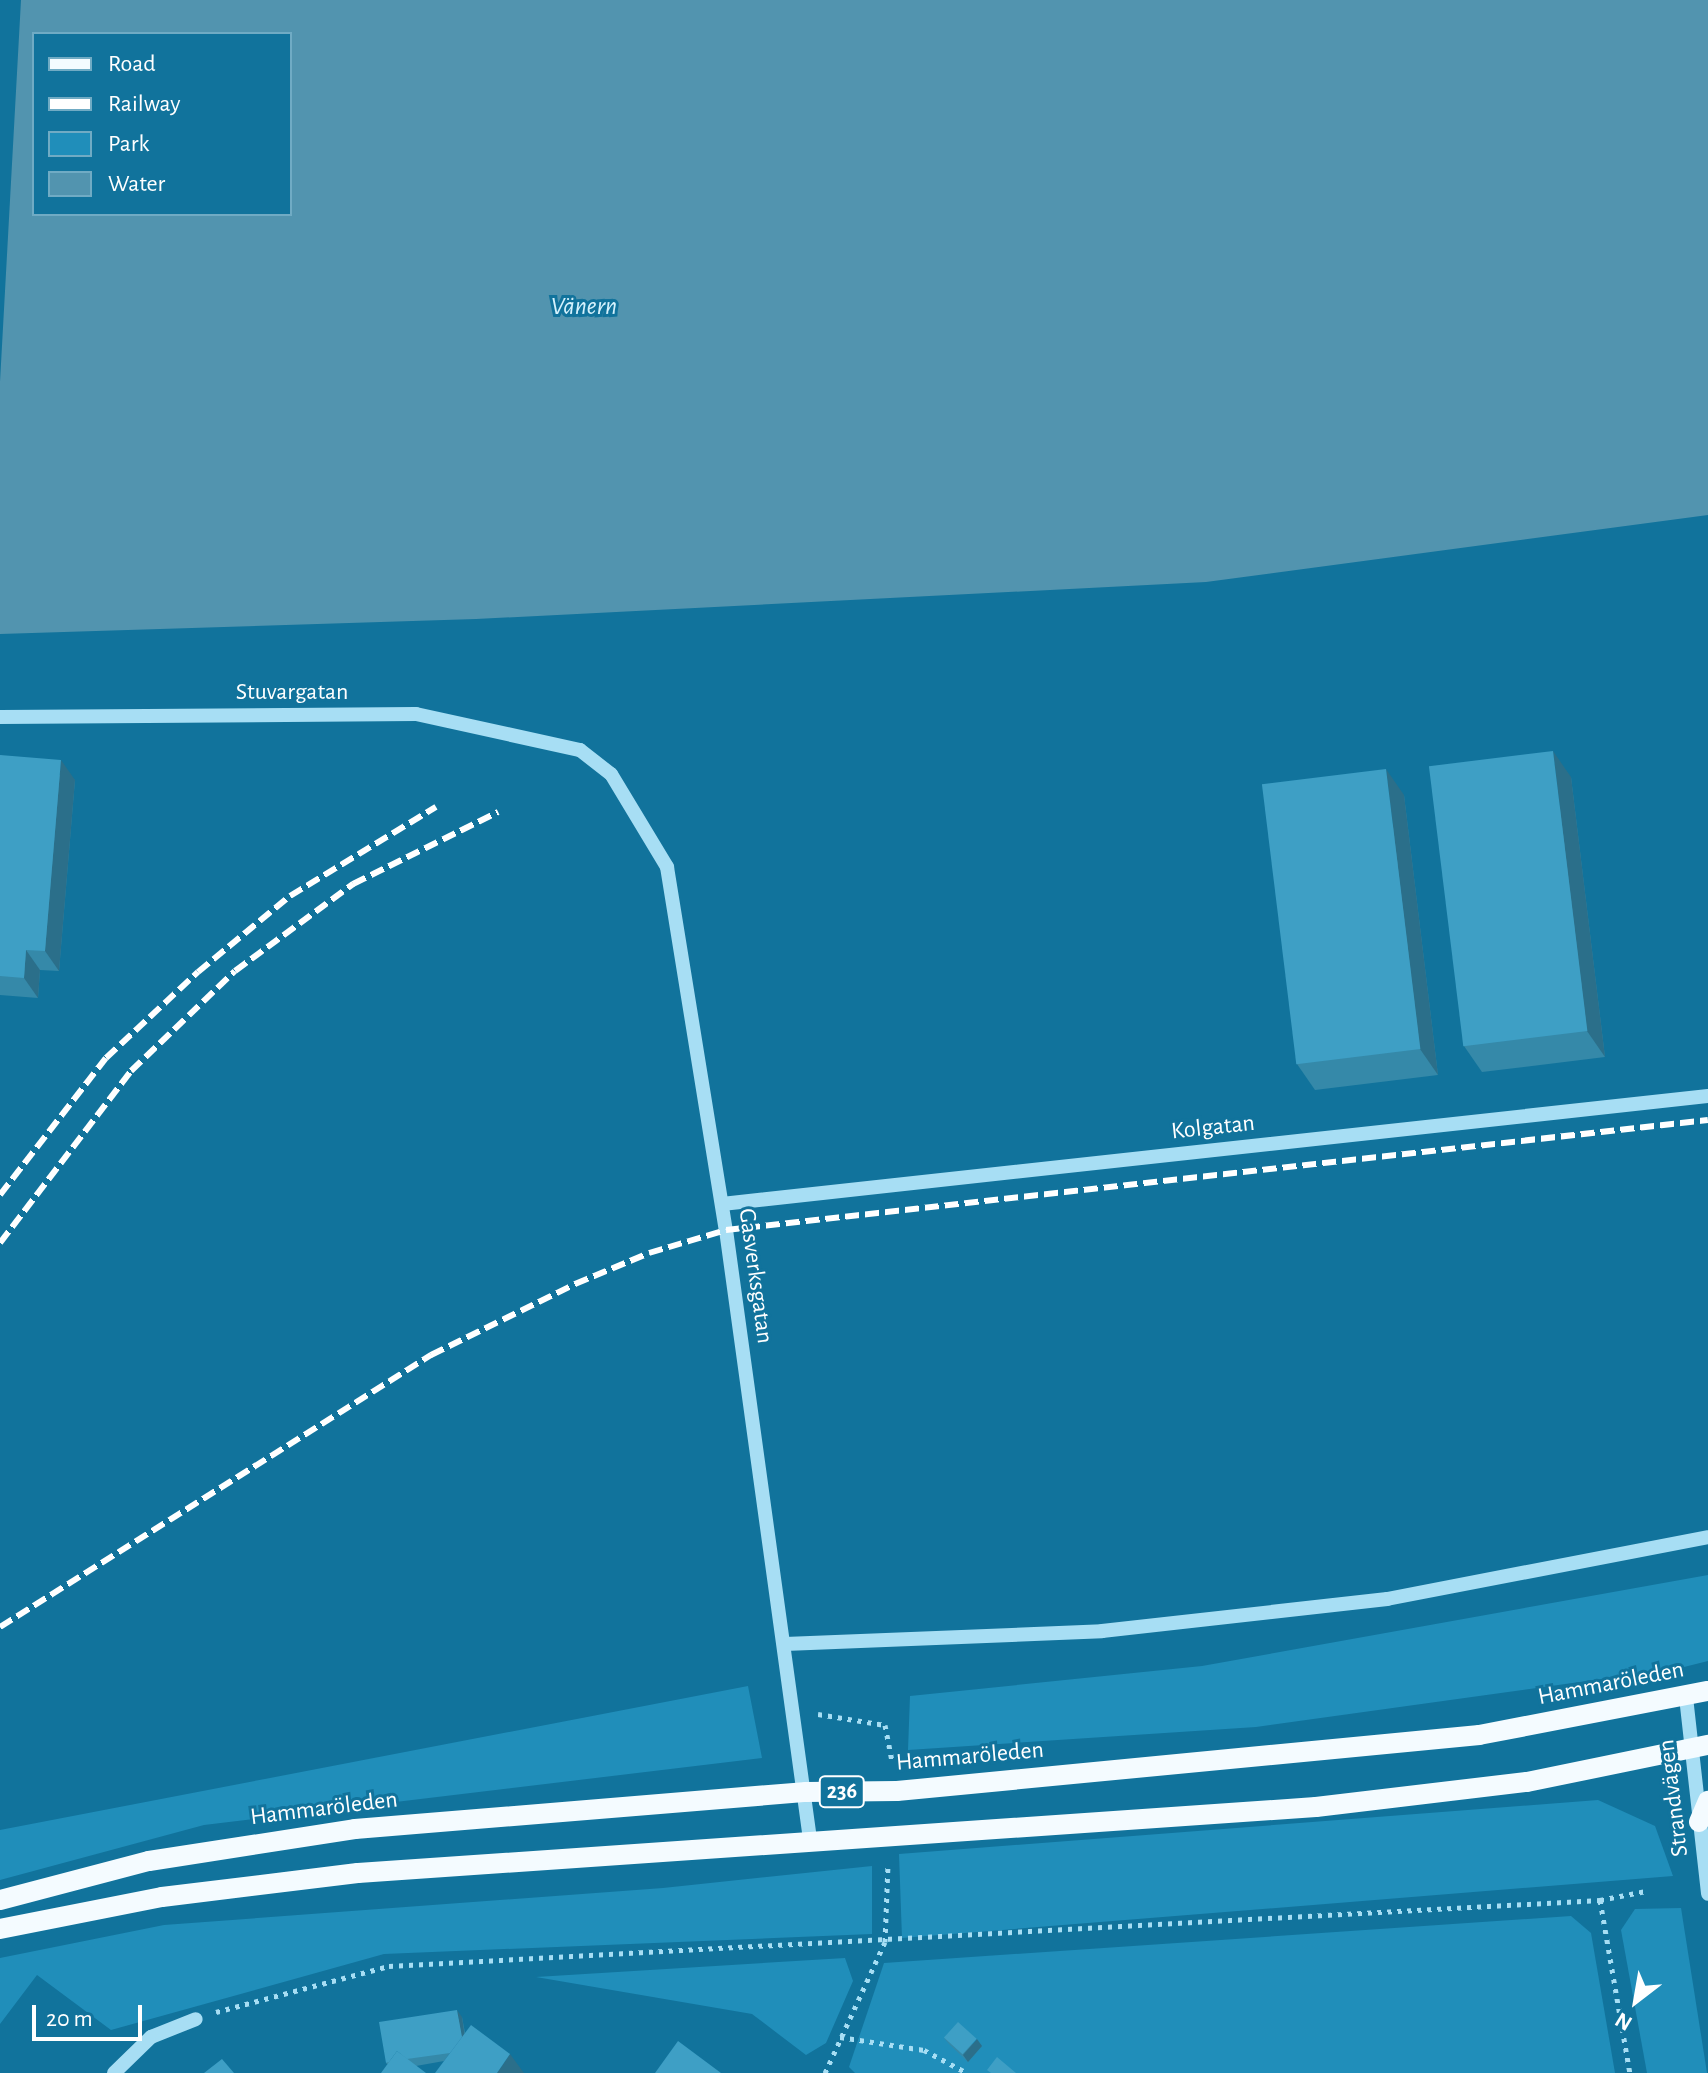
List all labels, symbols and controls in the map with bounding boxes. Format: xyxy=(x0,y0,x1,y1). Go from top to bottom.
legend xyxy=(32,32,292,216)
text: Road xyxy=(108,52,156,76)
text: Railway xyxy=(108,92,180,116)
text: Park xyxy=(108,132,149,156)
text: Water xyxy=(108,172,165,196)
water label: Vänern xyxy=(551,291,617,323)
street label: Stuvargatan xyxy=(236,679,348,707)
street label: Kolgatan xyxy=(1170,1109,1256,1147)
street label: Gasverksgatan xyxy=(731,1207,779,1345)
street label: Hammaröleden xyxy=(1536,1656,1686,1712)
street label: Hammaröleden xyxy=(895,1736,1045,1778)
street label: Strandvägen xyxy=(1653,1738,1695,1858)
road number: 236 xyxy=(818,1774,866,1810)
street label: Hammaröleden xyxy=(249,1786,399,1832)
north arrow xyxy=(1596,1961,1676,2041)
scale bar xyxy=(36,1989,146,2039)
text: 20 m xyxy=(46,2007,93,2031)
text: N xyxy=(1611,2008,1636,2035)

